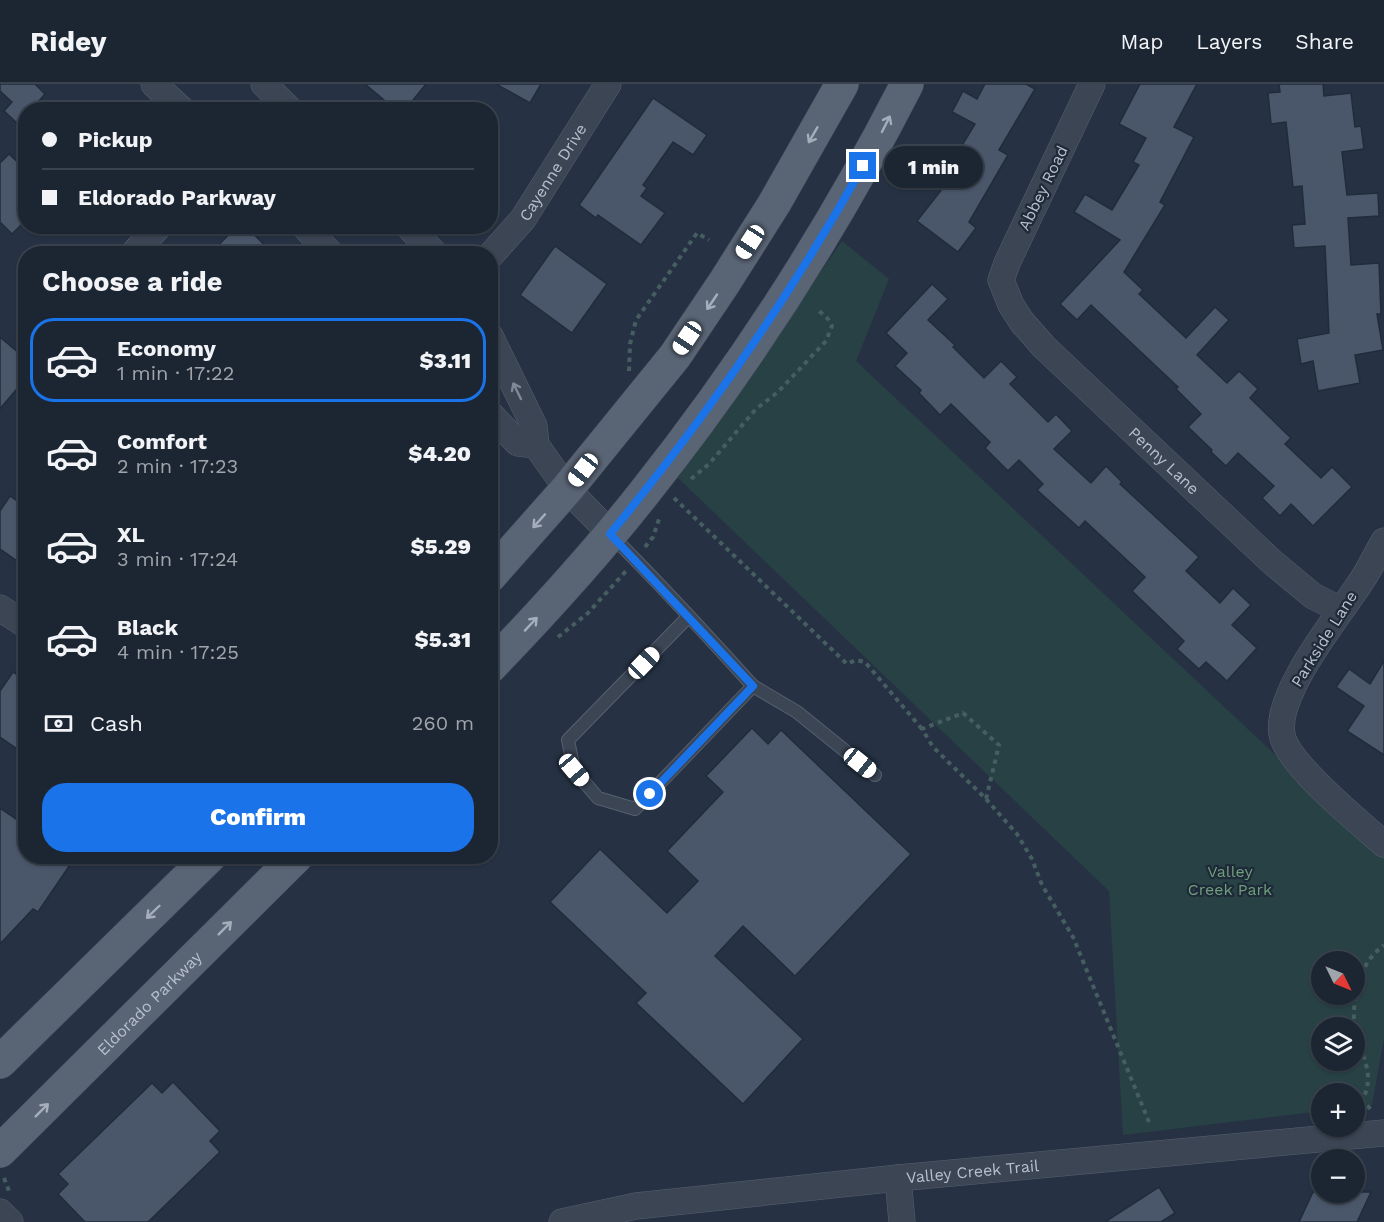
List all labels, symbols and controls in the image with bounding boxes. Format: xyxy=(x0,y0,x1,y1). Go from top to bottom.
text: Ridey xyxy=(30,25,106,58)
text: Map xyxy=(1120,29,1163,54)
text: Layers xyxy=(1196,29,1262,54)
text: Share xyxy=(1295,29,1354,54)
one-way arrow xyxy=(881,116,892,134)
street label: Cayenne Drive xyxy=(515,120,590,224)
one-way arrow xyxy=(807,126,819,143)
text: Pickup xyxy=(78,127,153,152)
street label: Abbey Road xyxy=(1014,143,1072,233)
callout: 1 min xyxy=(884,145,983,187)
route end xyxy=(849,152,876,179)
text: 1 min xyxy=(908,155,959,179)
text: Eldorado Parkway xyxy=(78,185,276,210)
car xyxy=(733,222,767,262)
text: Choose a ride xyxy=(42,266,222,298)
one-way arrow xyxy=(706,293,718,309)
car xyxy=(669,318,705,358)
icon: car xyxy=(45,333,99,387)
text: Economy xyxy=(117,336,216,361)
text: $3.11 xyxy=(420,348,471,373)
text: 1 min · 17:22 xyxy=(117,361,234,385)
one-way arrow xyxy=(510,382,522,400)
street label: Penny Lane xyxy=(1125,423,1203,498)
icon: car xyxy=(45,426,99,480)
text: Comfort xyxy=(117,429,207,454)
text: $4.20 xyxy=(408,441,471,466)
car xyxy=(565,450,601,490)
text: 2 min · 17:23 xyxy=(117,454,238,478)
one-way arrow xyxy=(532,513,546,528)
icon: car xyxy=(45,519,99,573)
text: XL xyxy=(117,522,145,547)
text: $5.29 xyxy=(411,534,471,559)
text: 3 min · 17:24 xyxy=(117,547,238,571)
street label: Parkside Lane xyxy=(1287,588,1361,690)
icon: car xyxy=(45,612,99,666)
text: Black xyxy=(117,615,178,640)
one-way arrow xyxy=(524,617,538,632)
text: $5.31 xyxy=(414,627,471,652)
text: 4 min · 17:25 xyxy=(117,640,239,664)
car xyxy=(625,644,663,682)
icon: cash xyxy=(42,707,75,740)
text: Cash xyxy=(90,711,143,736)
text: 260 m xyxy=(412,711,474,735)
car xyxy=(840,745,880,781)
car xyxy=(556,750,592,790)
route start xyxy=(636,780,663,807)
button: Confirm xyxy=(42,783,474,852)
park label: Valley Creek Park xyxy=(1188,862,1272,899)
one-way arrow xyxy=(146,905,161,919)
one-way arrow xyxy=(217,920,232,935)
street label: Eldorado Parkway xyxy=(93,946,206,1059)
north arrow xyxy=(1311,951,1365,1005)
map controls xyxy=(1311,951,1365,1203)
button: layers xyxy=(1311,1017,1365,1071)
button: + xyxy=(1311,1083,1365,1137)
one-way arrow xyxy=(34,1102,49,1117)
button: − xyxy=(1311,1149,1365,1203)
street label: Valley Creek Trail xyxy=(905,1156,1040,1187)

